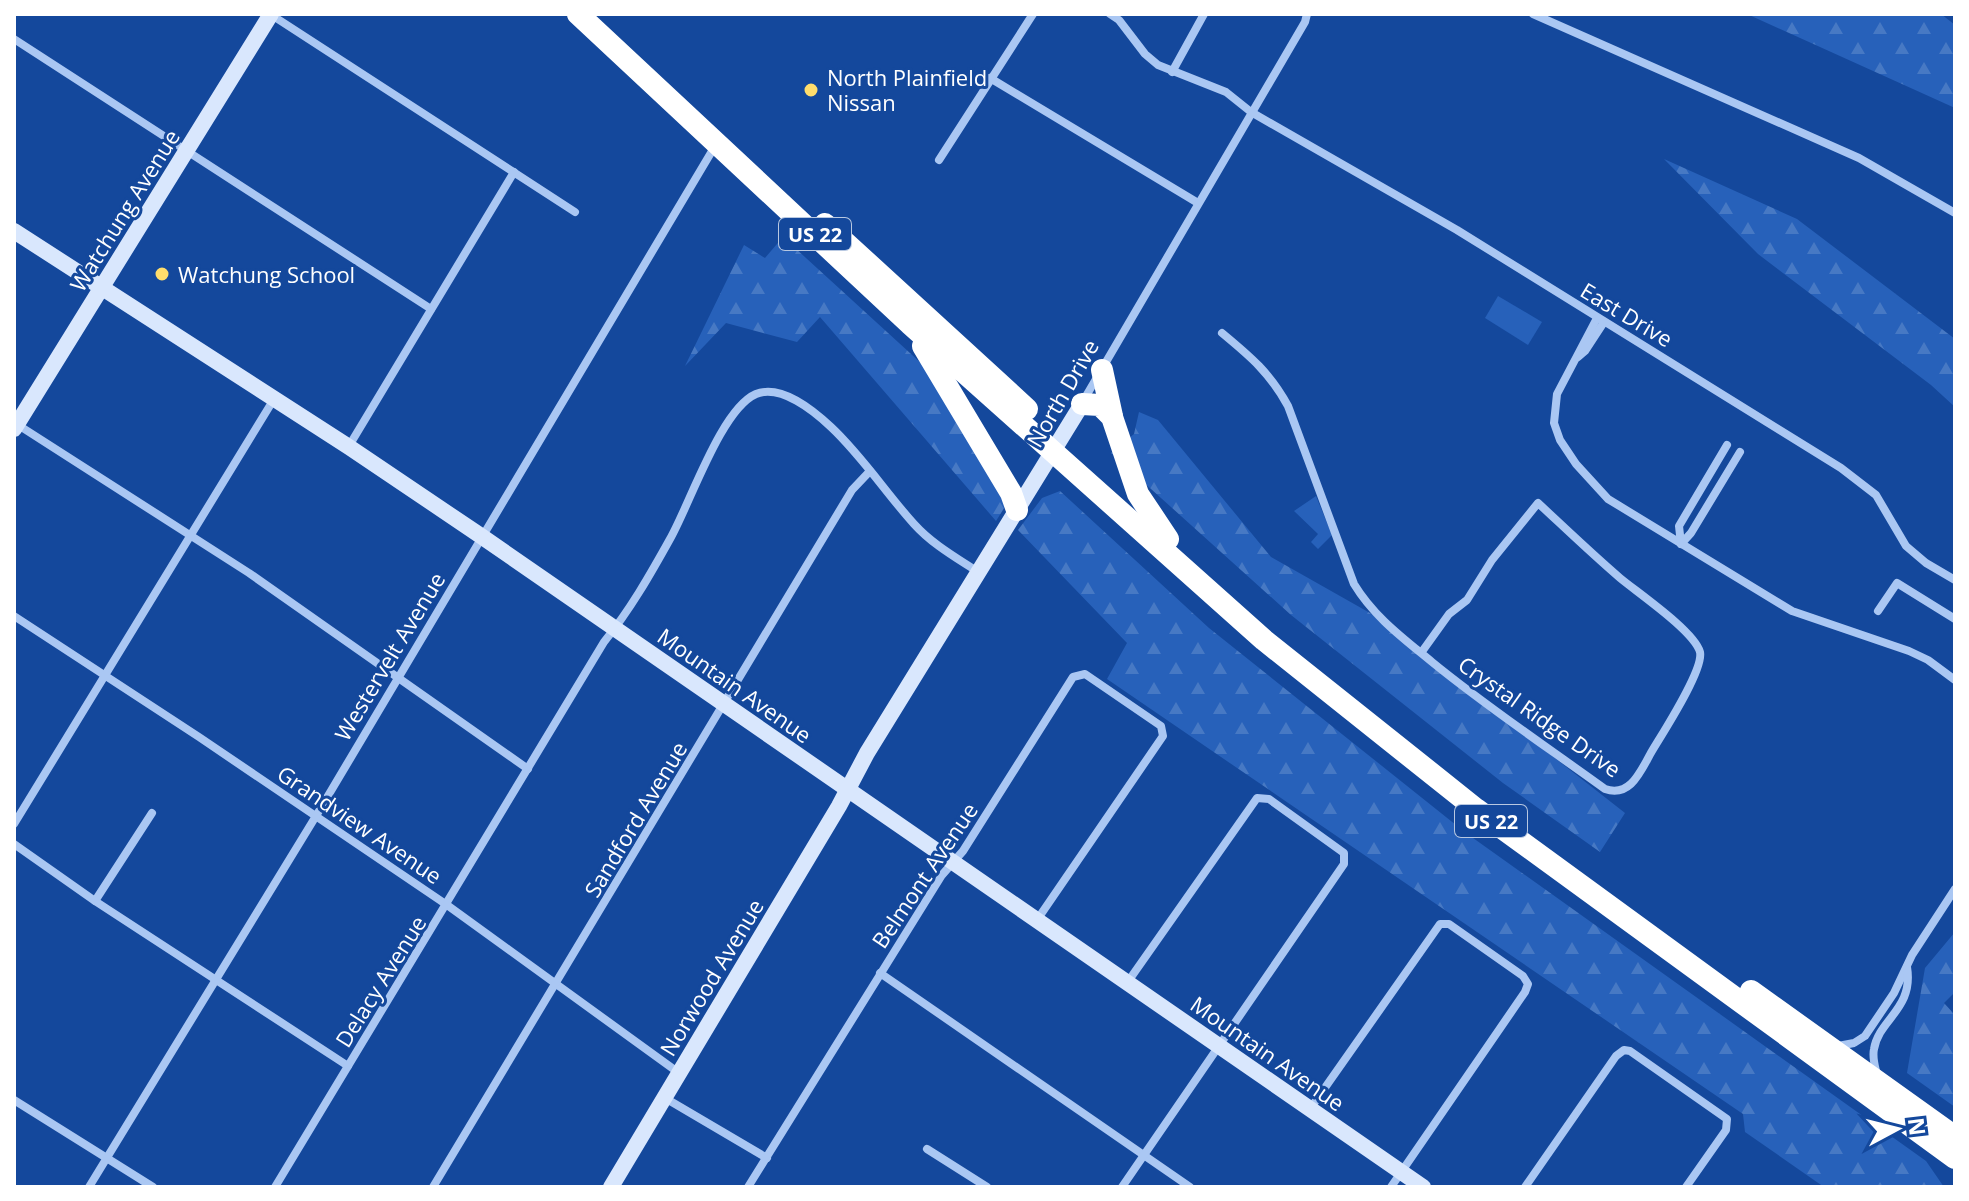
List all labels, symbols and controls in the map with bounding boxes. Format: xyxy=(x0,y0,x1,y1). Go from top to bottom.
place label: North Plainfield Nissan xyxy=(827,62,987,117)
marker: North Plainfield Nissan xyxy=(802,81,820,99)
street label: Watchung Avenue xyxy=(62,123,186,297)
road number: US 22 xyxy=(779,218,851,250)
place label: Watchung School xyxy=(178,259,355,289)
marker: Watchung School xyxy=(153,265,171,283)
street label: East Drive xyxy=(1575,275,1679,353)
street label: North Drive xyxy=(1019,334,1105,452)
street label: Westervelt Avenue xyxy=(327,566,451,746)
street label: Mountain Avenue xyxy=(652,621,818,749)
street label: Crystal Ridge Drive xyxy=(1453,649,1627,783)
street label: Sandford Avenue xyxy=(577,736,693,902)
street label: Grandview Avenue xyxy=(272,758,448,890)
street label: Belmont Avenue xyxy=(864,796,984,954)
road number: US 22 xyxy=(1455,805,1527,837)
street label: Norwood Avenue xyxy=(652,893,770,1061)
street label: Delacy Avenue xyxy=(328,909,432,1053)
street label: Mountain Avenue xyxy=(1185,989,1351,1117)
north arrow xyxy=(1857,1089,1937,1169)
text: N xyxy=(1902,1116,1934,1137)

